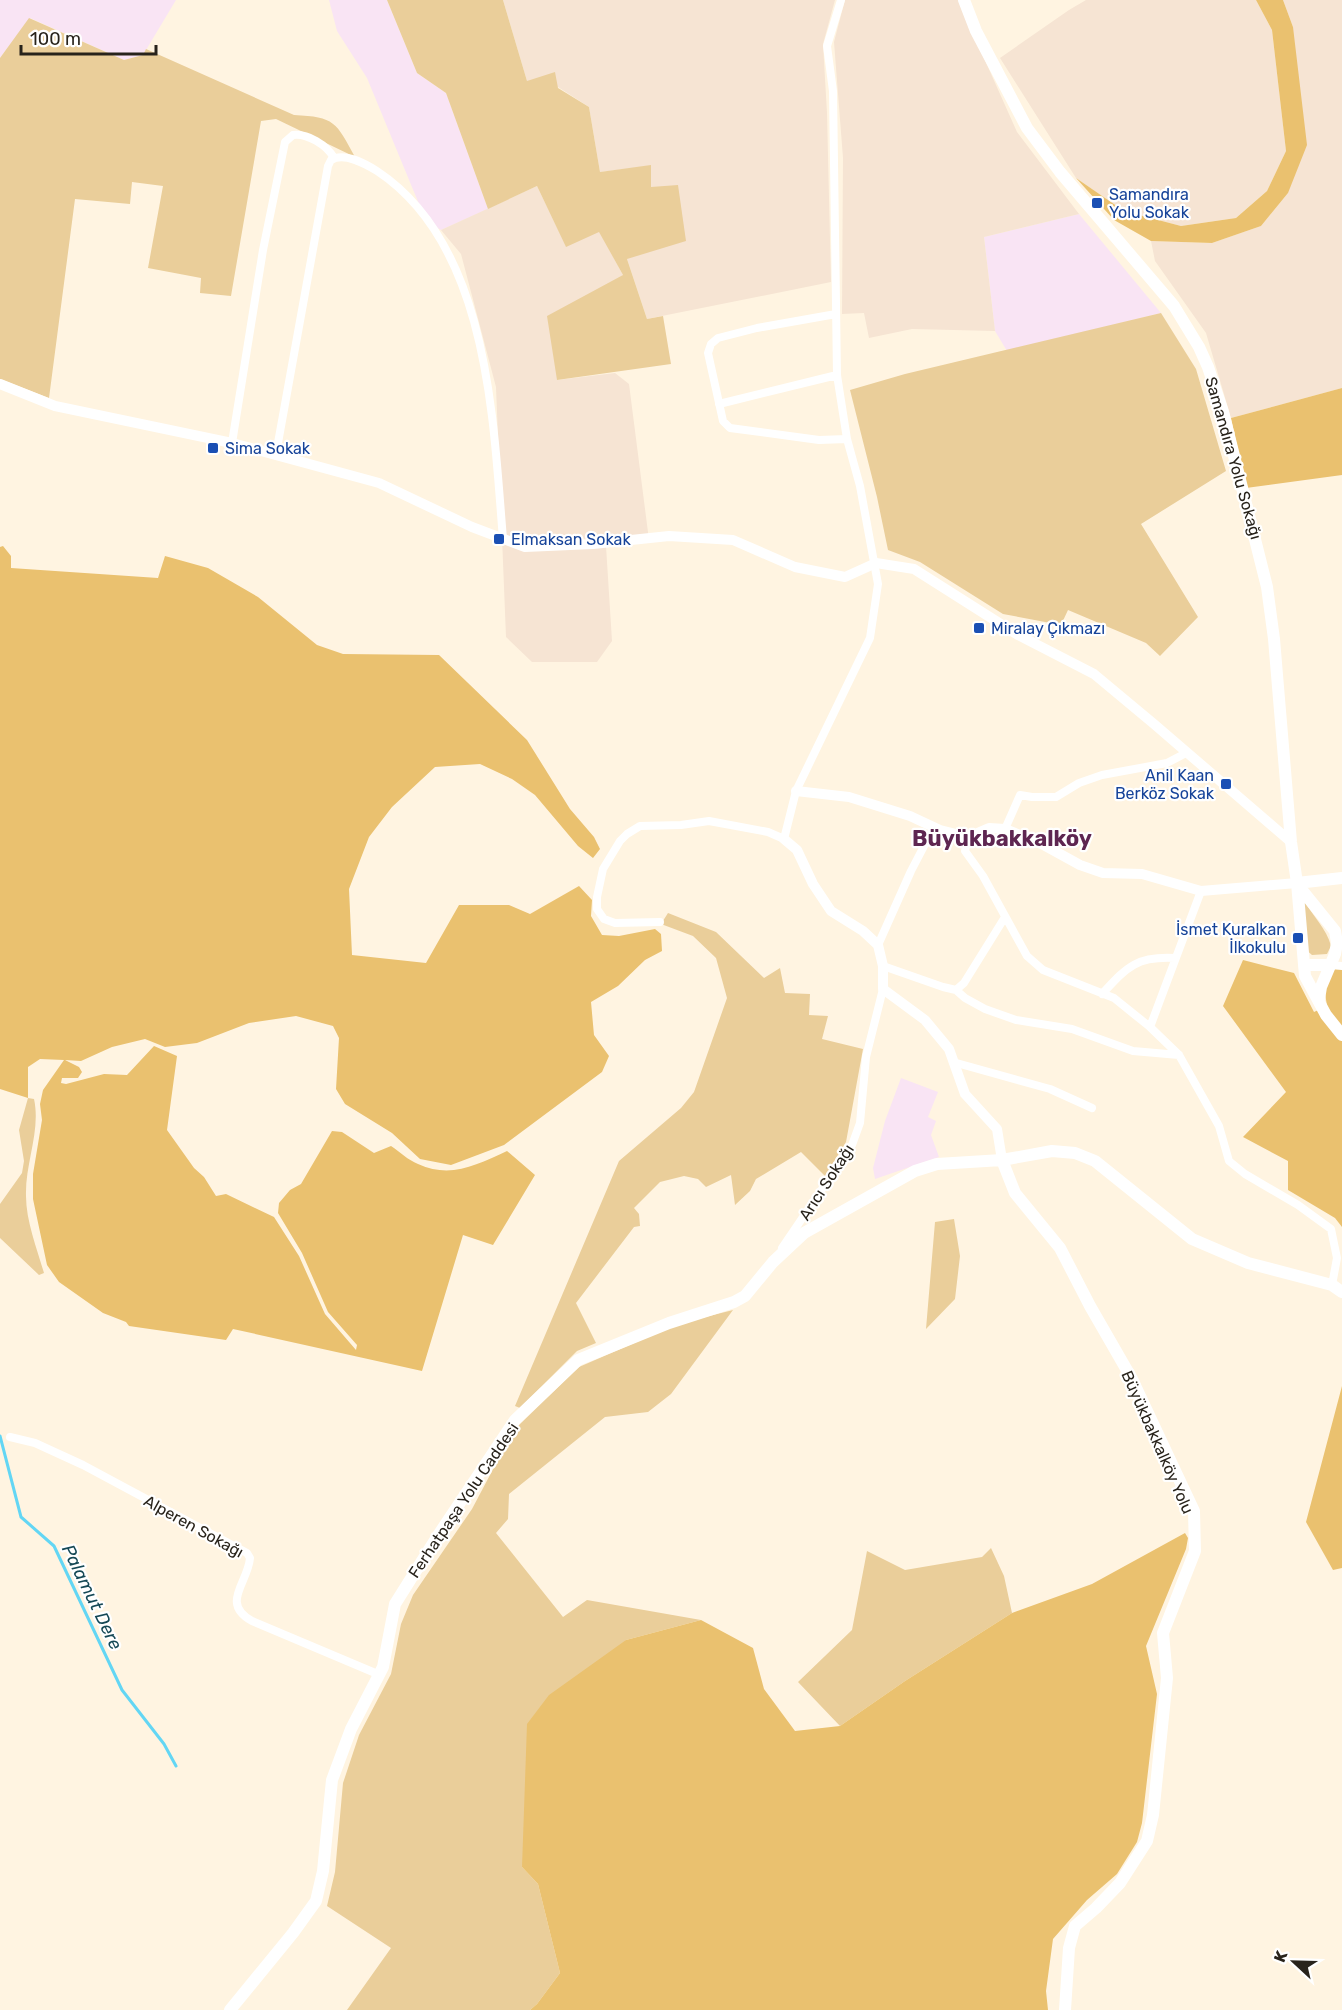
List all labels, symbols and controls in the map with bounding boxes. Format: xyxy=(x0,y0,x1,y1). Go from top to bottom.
scale bar xyxy=(21,18,156,56)
text: 100 m xyxy=(30,28,81,50)
place label: Samandıra Yolu Sokak xyxy=(1109,185,1190,222)
marker: Samandıra Yolu Sokak xyxy=(1090,196,1104,210)
street label: Samandıra Yolu Sokağı xyxy=(1201,375,1266,542)
place label: Sima Sokak xyxy=(225,439,311,458)
marker: Sima Sokak xyxy=(206,441,220,455)
place label: Elmaksan Sokak xyxy=(511,530,631,549)
marker: Elmaksan Sokak xyxy=(492,532,506,546)
place label: Miralay Çıkmazı xyxy=(991,619,1105,638)
marker: Miralay Çıkmazı xyxy=(972,621,986,635)
place label: Anil Kaan Berköz Sokak xyxy=(1115,766,1215,803)
marker: Anil Kaan Berköz Sokak xyxy=(1219,777,1233,791)
district label: Büyükbakkalköy xyxy=(912,825,1092,852)
place label: İsmet Kuralkan İlkokulu xyxy=(1176,920,1286,957)
marker: İsmet Kuralkan İlkokulu xyxy=(1291,931,1305,945)
street label: Arıcı Sokağı xyxy=(795,1141,858,1224)
street label: Büyükbakkalköy Yolu xyxy=(1117,1368,1198,1517)
street label: Ferhatpaşa Yolu Caddesi xyxy=(404,1419,522,1581)
street label: Alperen Sokağı xyxy=(141,1491,247,1562)
water label: Palamut Dere xyxy=(57,1541,127,1653)
north arrow xyxy=(1264,1932,1324,1992)
text: K xyxy=(1270,1948,1291,1965)

